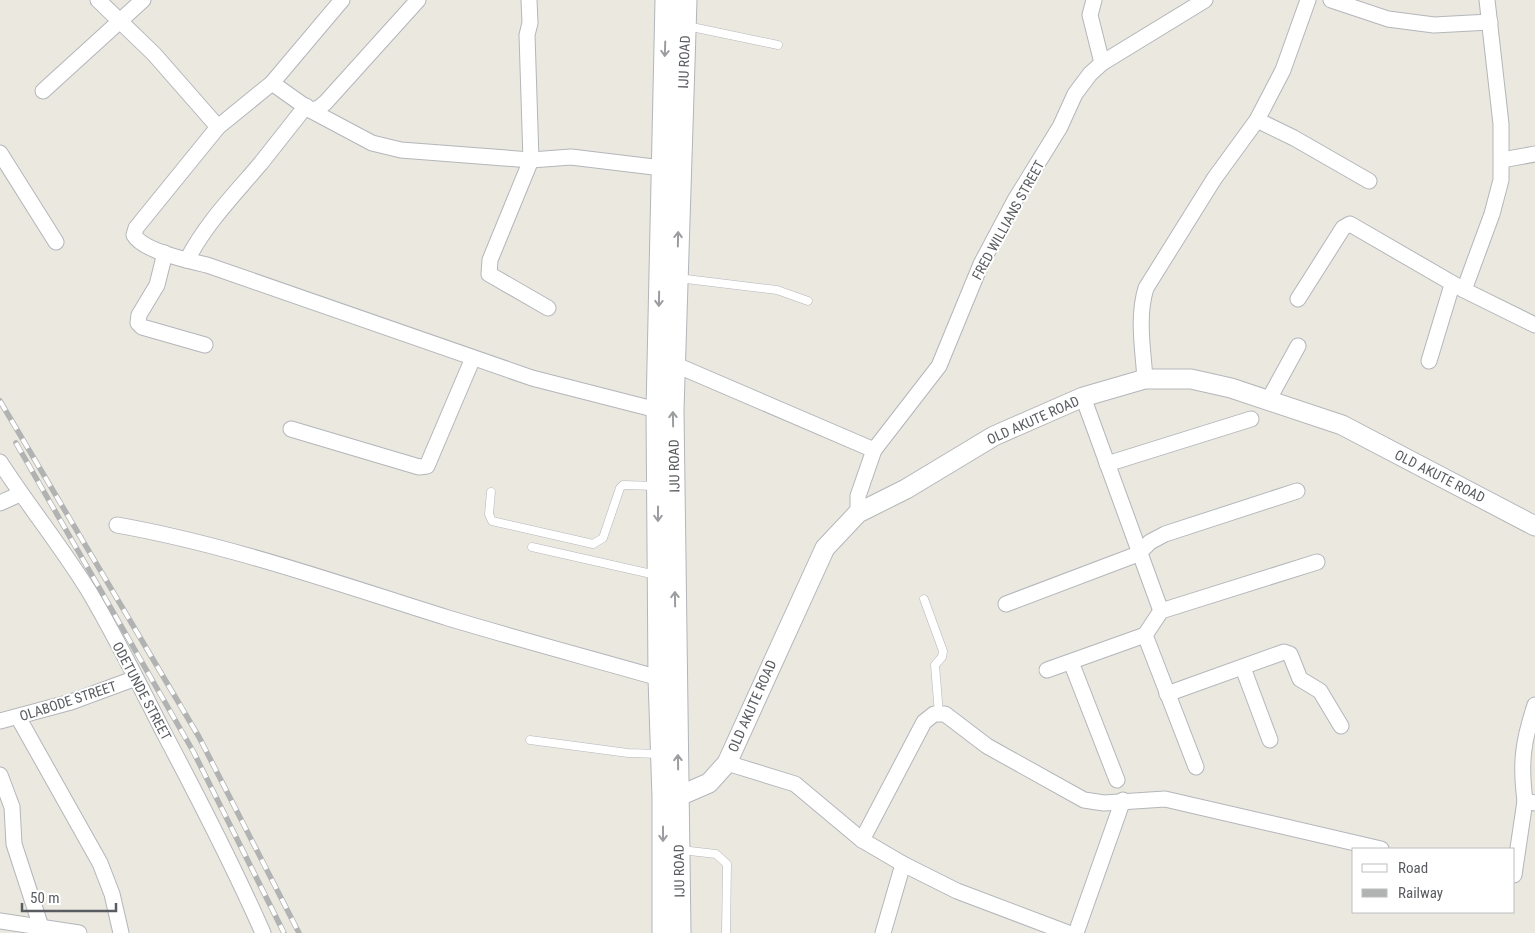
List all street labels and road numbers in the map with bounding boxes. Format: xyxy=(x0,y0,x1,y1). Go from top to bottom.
street label: IJU ROAD xyxy=(675,35,693,89)
street label: FRED WILLIANS STREET xyxy=(969,158,1047,282)
street label: OLD AKUTE ROAD xyxy=(984,393,1082,447)
street label: IJU ROAD xyxy=(666,439,682,493)
street label: OLD AKUTE ROAD xyxy=(1392,446,1488,506)
street label: ODETUNDE STREET xyxy=(109,639,175,743)
street label: OLD AKUTE ROAD xyxy=(725,657,779,755)
street label: OLABODE STREET xyxy=(18,678,118,724)
street label: IJU ROAD xyxy=(671,844,687,898)

